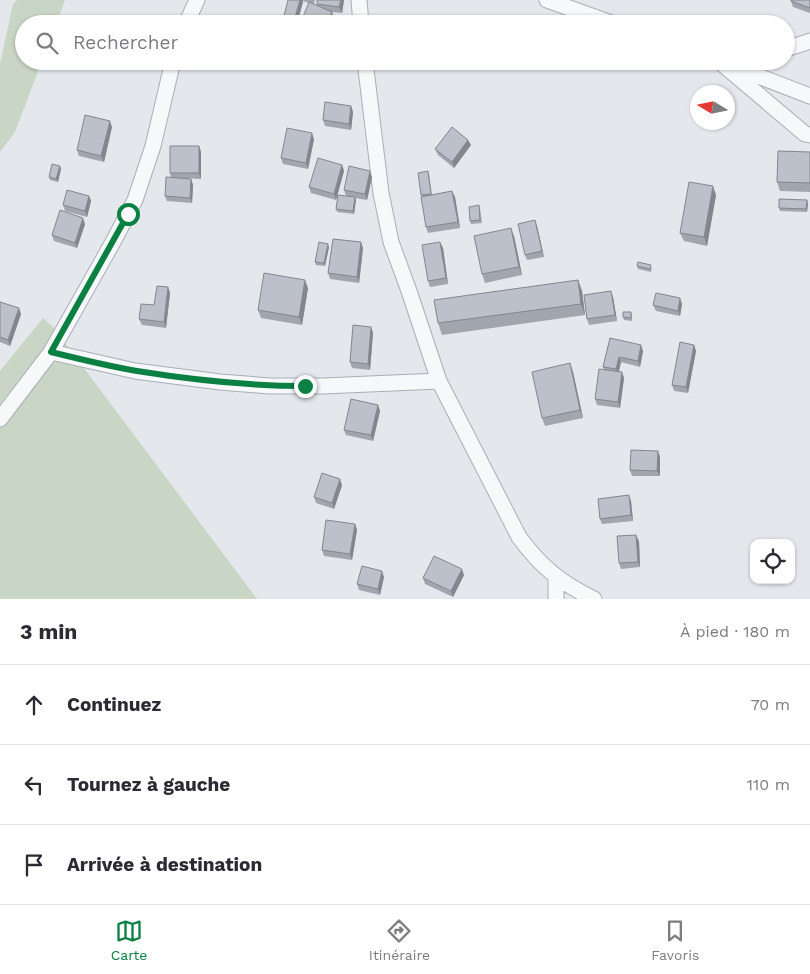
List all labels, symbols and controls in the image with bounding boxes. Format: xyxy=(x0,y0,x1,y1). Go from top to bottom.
search box xyxy=(15,15,795,70)
icon: search xyxy=(33,29,61,57)
text: Rechercher xyxy=(73,31,178,54)
north arrow xyxy=(690,85,735,130)
route start xyxy=(117,203,140,226)
route end xyxy=(294,375,317,398)
map controls xyxy=(750,539,795,584)
button: locate xyxy=(750,539,795,584)
text: 3 min xyxy=(20,619,77,644)
text: À pied · 180 m xyxy=(680,622,790,641)
icon: ahead xyxy=(20,691,48,719)
text: Continuez xyxy=(67,693,161,716)
text: 70 m xyxy=(751,695,790,714)
icon: left xyxy=(20,771,48,799)
text: Tournez à gauche xyxy=(67,773,230,796)
text: 110 m xyxy=(747,775,790,794)
icon: arrive xyxy=(20,851,48,879)
text: Arrivée à destination xyxy=(67,853,262,876)
tab: Carte xyxy=(111,917,147,963)
tab: Itinéraire xyxy=(369,917,430,963)
tab: Favoris xyxy=(651,917,699,963)

